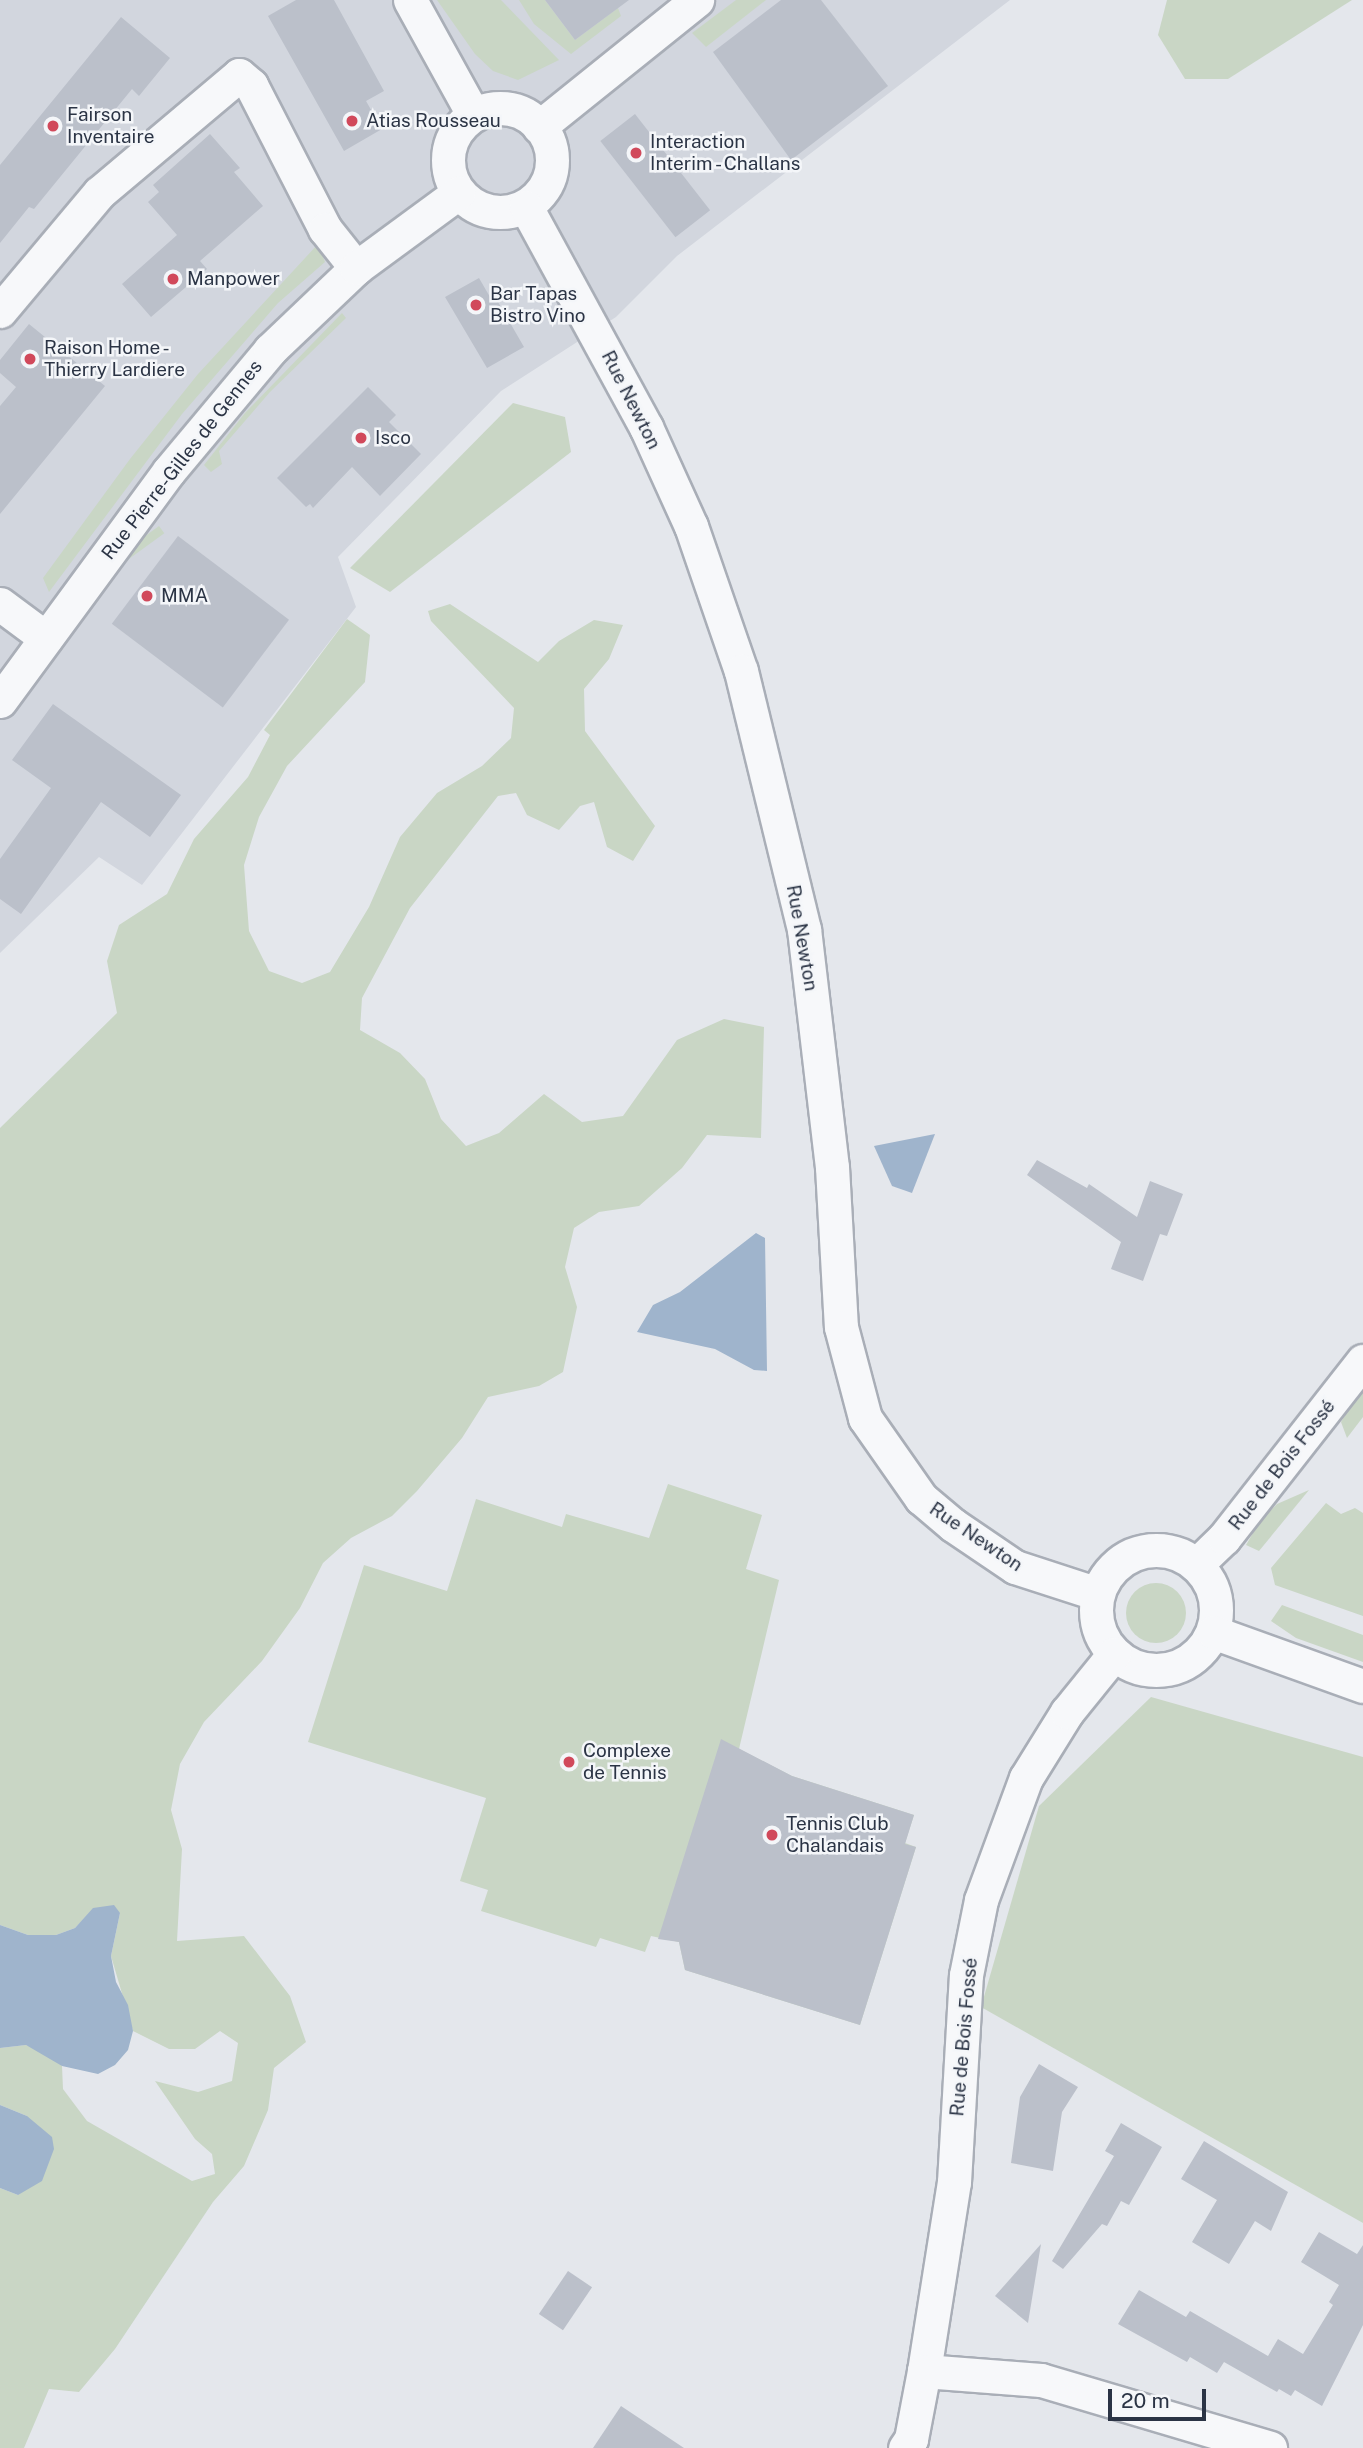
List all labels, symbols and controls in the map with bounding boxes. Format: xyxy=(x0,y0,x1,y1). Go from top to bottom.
place label: Fairson Inventaire xyxy=(67,104,154,148)
place label: Atias Rousseau xyxy=(366,110,501,132)
marker: Atias Rousseau xyxy=(344,113,360,129)
marker: Fairson Inventaire xyxy=(45,118,61,134)
place label: Interaction Interim - Challans xyxy=(650,131,806,175)
marker: Interaction Interim - Challans xyxy=(628,145,644,161)
place label: Manpower xyxy=(187,268,280,290)
marker: Manpower xyxy=(165,271,181,287)
place label: Bar Tapas Bistro Vino xyxy=(490,283,586,327)
marker: Bar Tapas Bistro Vino xyxy=(468,297,484,313)
place label: Raison Home - Thierry Lardiere xyxy=(44,337,185,381)
street label: Rue Newton xyxy=(596,347,666,453)
marker: Raison Home - Thierry Lardiere xyxy=(22,351,38,367)
street label: Rue Pierre-Gilles de Gennes xyxy=(97,355,267,565)
place label: Isco xyxy=(375,427,411,449)
marker: Isco xyxy=(353,430,369,446)
place label: MMA xyxy=(161,585,208,607)
marker: MMA xyxy=(139,588,155,604)
street label: Rue Newton xyxy=(781,883,823,993)
street label: Rue de Bois Fossé xyxy=(1224,1395,1340,1535)
street label: Rue Newton xyxy=(925,1497,1027,1577)
place label: Complexe de Tennis xyxy=(583,1740,671,1784)
marker: Complexe de Tennis xyxy=(561,1754,577,1770)
place label: Tennis Club Chalandais xyxy=(786,1813,889,1857)
marker: Tennis Club Chalandais xyxy=(764,1827,780,1843)
street label: Rue de Bois Fossé xyxy=(946,1956,982,2118)
scale bar xyxy=(1111,2374,1209,2418)
text: 20 m xyxy=(1121,2388,1170,2413)

